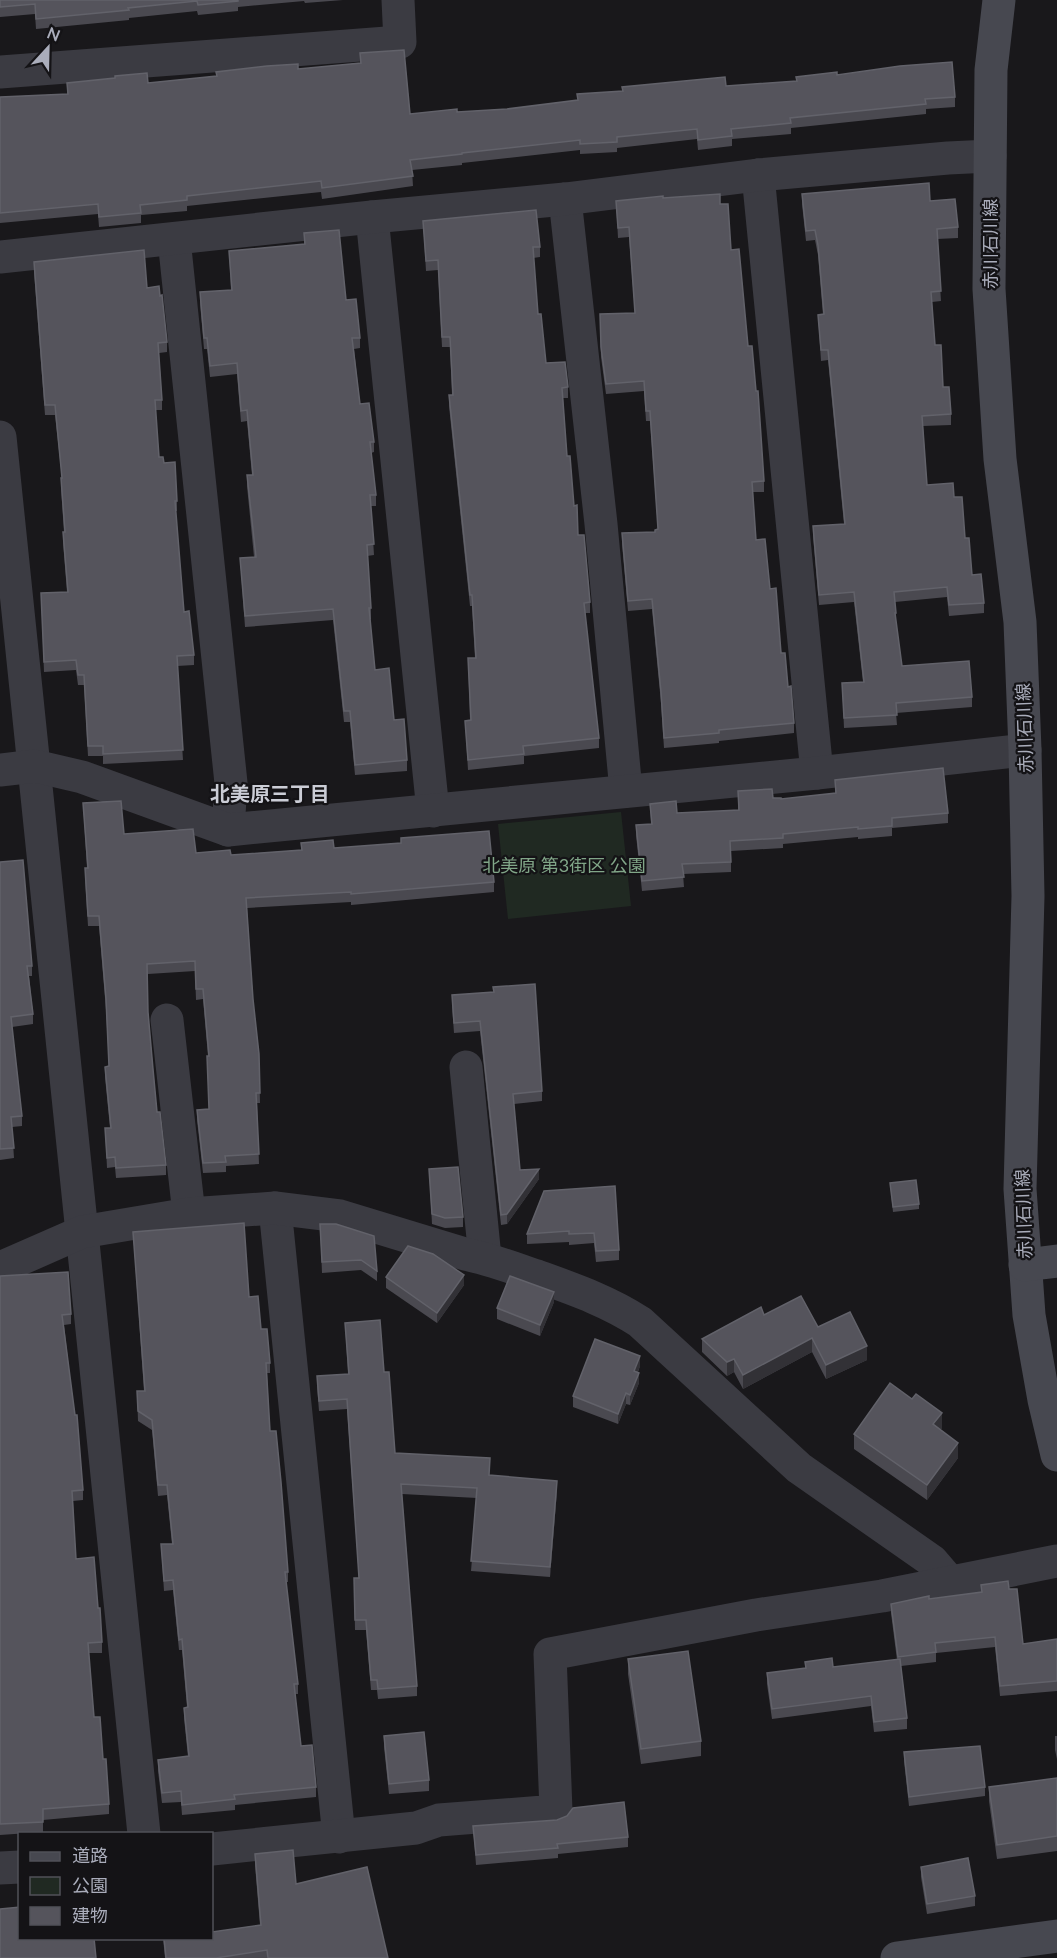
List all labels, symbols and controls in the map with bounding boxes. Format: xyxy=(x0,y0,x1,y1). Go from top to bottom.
north arrow xyxy=(18,18,78,78)
text: N xyxy=(45,23,63,45)
street label: 赤川石川線 xyxy=(979,199,1001,289)
street label: 赤川石川線 xyxy=(1011,683,1037,773)
district label: 北美原三丁目 xyxy=(210,781,330,805)
park label: 北美原 第3街区 公園 xyxy=(482,854,646,876)
street label: 赤川石川線 xyxy=(1010,1169,1036,1259)
legend xyxy=(18,1832,213,1940)
text: 道路 xyxy=(72,1844,108,1866)
text: 公園 xyxy=(72,1874,108,1896)
text: 建物 xyxy=(72,1904,108,1926)

